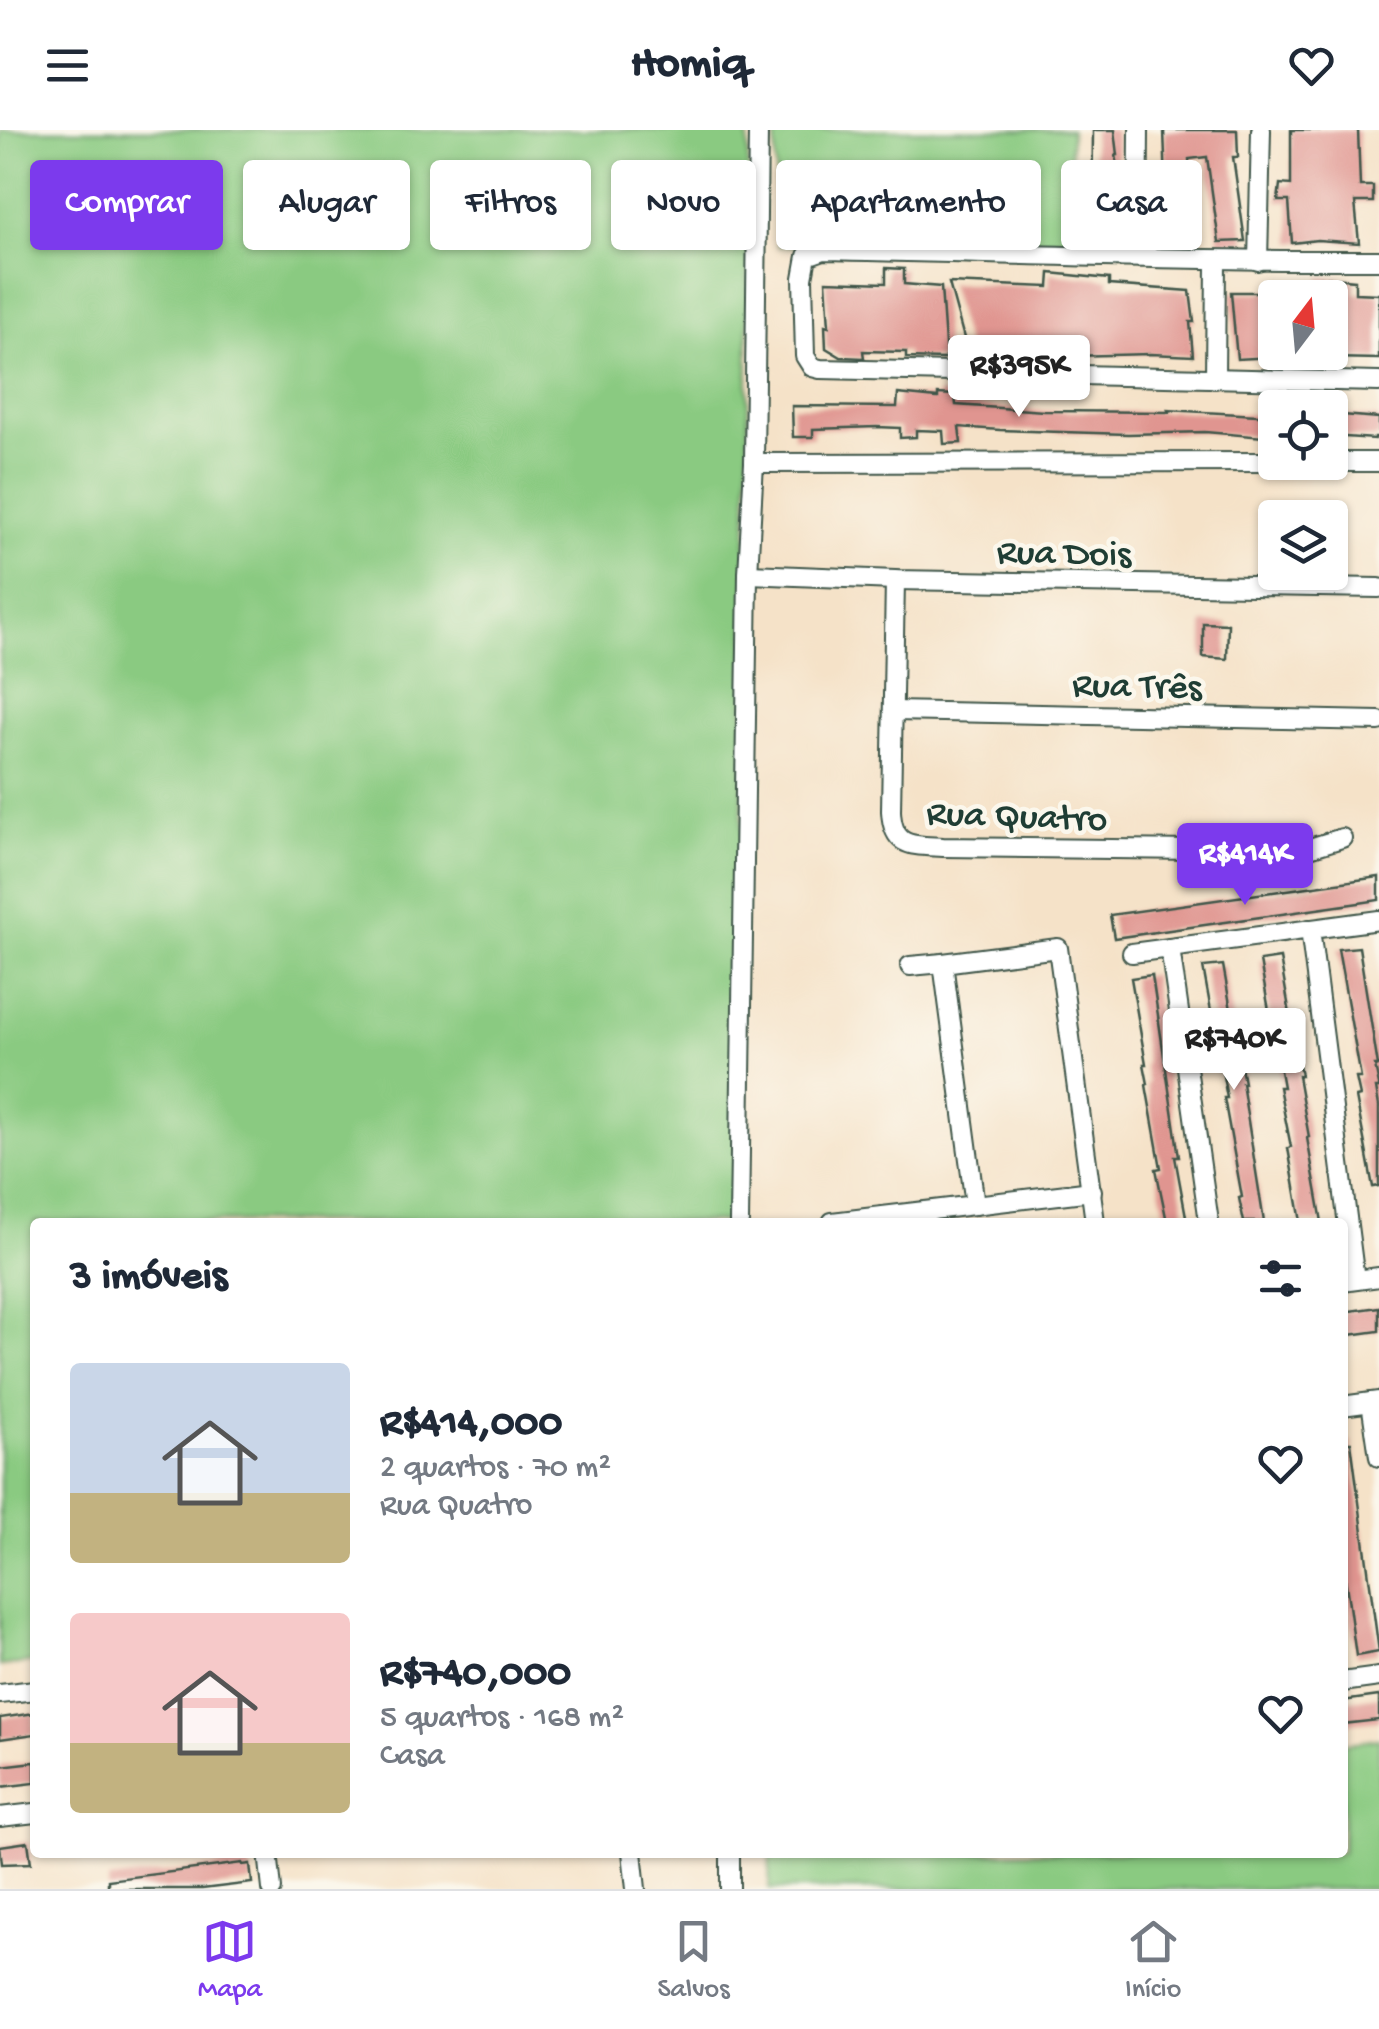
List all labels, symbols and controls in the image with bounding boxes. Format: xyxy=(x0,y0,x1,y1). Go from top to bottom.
icon: menu xyxy=(40,38,95,93)
icon: heart xyxy=(1284,38,1339,93)
text: Homiq xyxy=(631,39,748,92)
chip: Comprar xyxy=(30,160,223,250)
chip: Alugar xyxy=(243,160,410,250)
chip: Filtros xyxy=(430,160,591,250)
chip: Novo xyxy=(611,160,756,250)
chip: Apartamento xyxy=(776,160,1041,250)
chip: Casa xyxy=(1061,160,1202,250)
north arrow xyxy=(1258,280,1348,370)
map controls xyxy=(1258,280,1348,590)
pin: R$395K xyxy=(938,335,1100,420)
text: R$395K xyxy=(970,348,1068,386)
button: locate xyxy=(1258,390,1348,480)
button: layers xyxy=(1258,500,1348,590)
street label: Rua Dois xyxy=(996,533,1133,579)
street label: Rua Três xyxy=(1072,666,1203,712)
street label: Rua Quatro xyxy=(926,794,1108,844)
pin: R$414K xyxy=(1164,823,1326,908)
text: R$414K xyxy=(1199,836,1291,874)
pin: R$740K xyxy=(1153,1008,1315,1093)
text: R$740K xyxy=(1185,1021,1283,1059)
icon: filters xyxy=(1253,1251,1308,1306)
text: 3 imóveis xyxy=(70,1254,227,1303)
text: R$414,000 xyxy=(380,1401,562,1450)
icon: home xyxy=(150,1403,270,1523)
icon: heart xyxy=(1253,1436,1308,1491)
text: 2 quartos · 70 m² xyxy=(380,1450,611,1488)
text: Rua Quatro xyxy=(380,1488,532,1526)
text: R$740,000 xyxy=(380,1651,571,1700)
icon: home xyxy=(150,1653,270,1773)
icon: heart xyxy=(1253,1686,1308,1741)
text: 5 quartos · 168 m² xyxy=(380,1700,624,1738)
text: Casa xyxy=(380,1738,445,1776)
tab: Mapa xyxy=(198,1914,262,2007)
tab: Salvos xyxy=(658,1914,729,2007)
tab: Início xyxy=(1125,1914,1181,2007)

